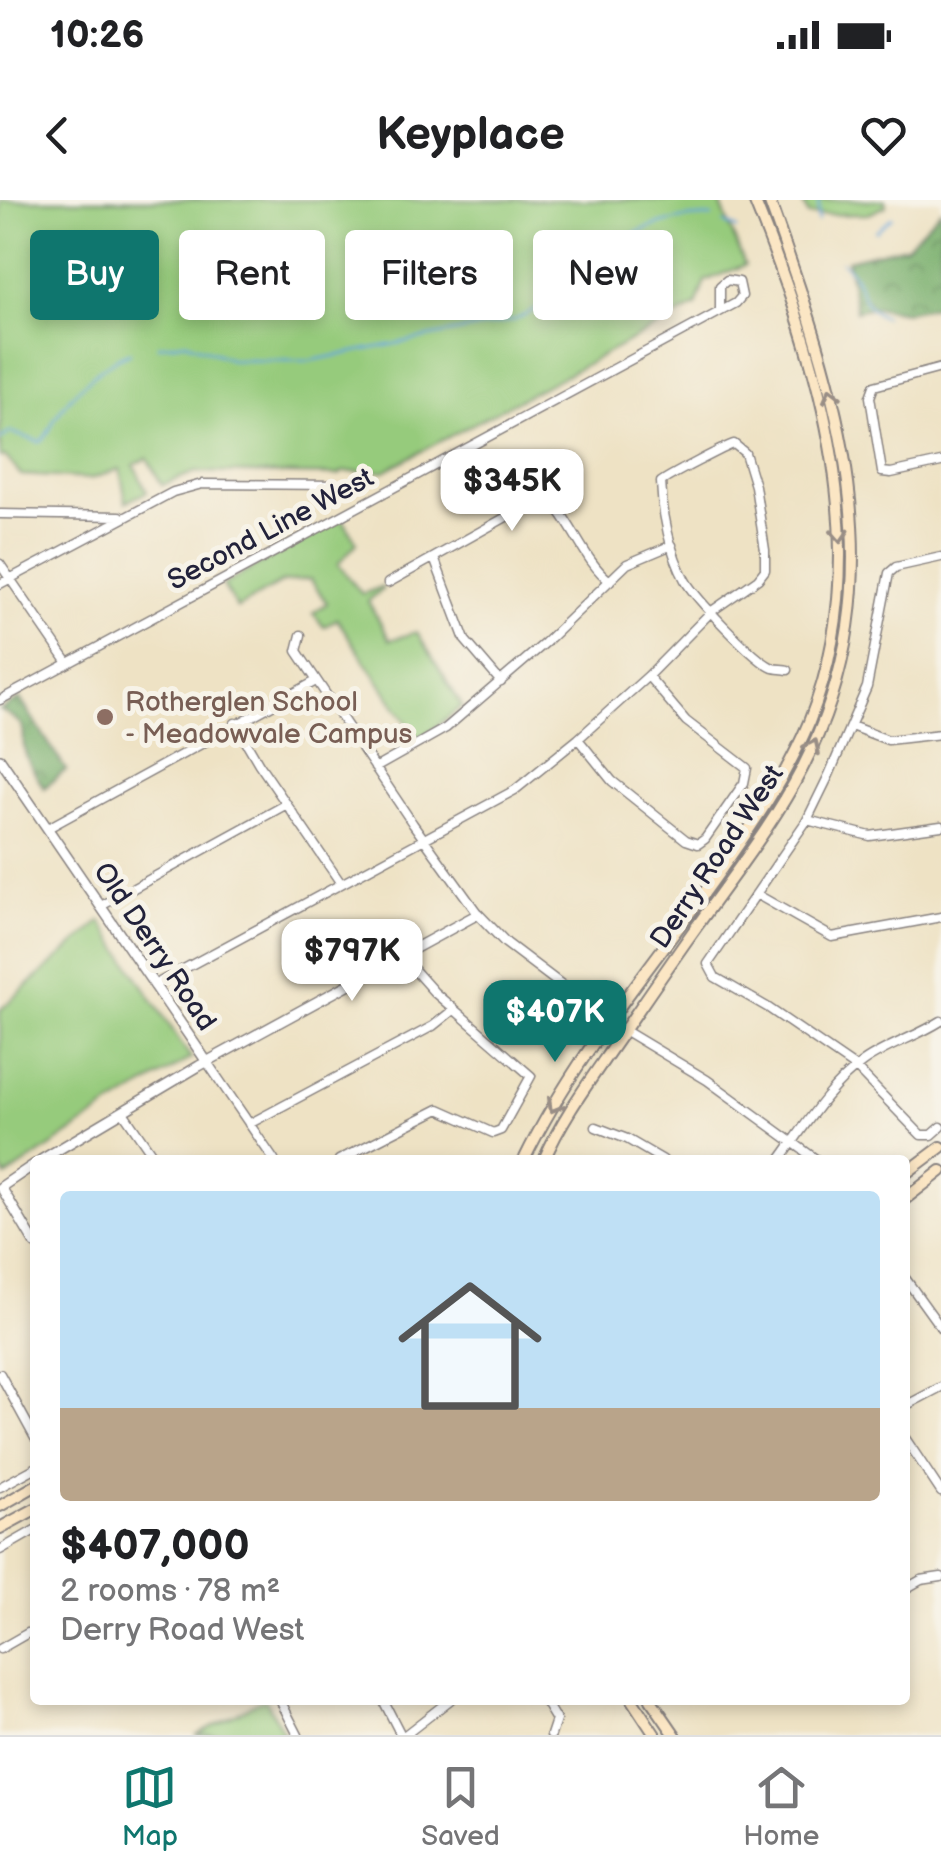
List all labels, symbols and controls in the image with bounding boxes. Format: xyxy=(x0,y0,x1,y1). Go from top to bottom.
text: 10:26 xyxy=(50,13,145,58)
icon: back xyxy=(30,108,85,163)
text: Keyplace xyxy=(376,108,565,163)
icon: heart xyxy=(856,108,911,163)
chip: Buy xyxy=(30,230,159,320)
chip: Rent xyxy=(179,230,325,320)
chip: Filters xyxy=(345,230,513,320)
chip: New xyxy=(533,230,673,320)
one-way arrow xyxy=(821,387,842,404)
pin: $345K xyxy=(442,449,582,534)
street label: Second Line West xyxy=(162,461,380,597)
text: $345K xyxy=(463,462,561,501)
one-way arrow xyxy=(829,529,850,545)
place label: Rotherglen School - Meadowvale Campus xyxy=(125,686,413,751)
marker: Rotherglen School - Meadowvale Campus xyxy=(94,706,116,728)
one-way arrow xyxy=(800,738,820,756)
street label: Derry Road West xyxy=(644,759,791,955)
street label: Old Derry Road xyxy=(86,857,223,1037)
pin: $797K xyxy=(282,919,422,1004)
text: $797K xyxy=(304,932,400,971)
pin: $407K xyxy=(485,980,625,1065)
text: $407K xyxy=(505,993,605,1032)
one-way arrow xyxy=(547,1095,566,1113)
icon: home xyxy=(380,1256,560,1436)
text: $407,000 xyxy=(60,1521,250,1572)
text: 2 rooms · 78 m² xyxy=(60,1572,280,1611)
text: Derry Road West xyxy=(60,1611,304,1650)
tab: Map xyxy=(122,1760,178,1853)
tab: Saved xyxy=(421,1760,500,1853)
tab: Home xyxy=(743,1760,819,1853)

